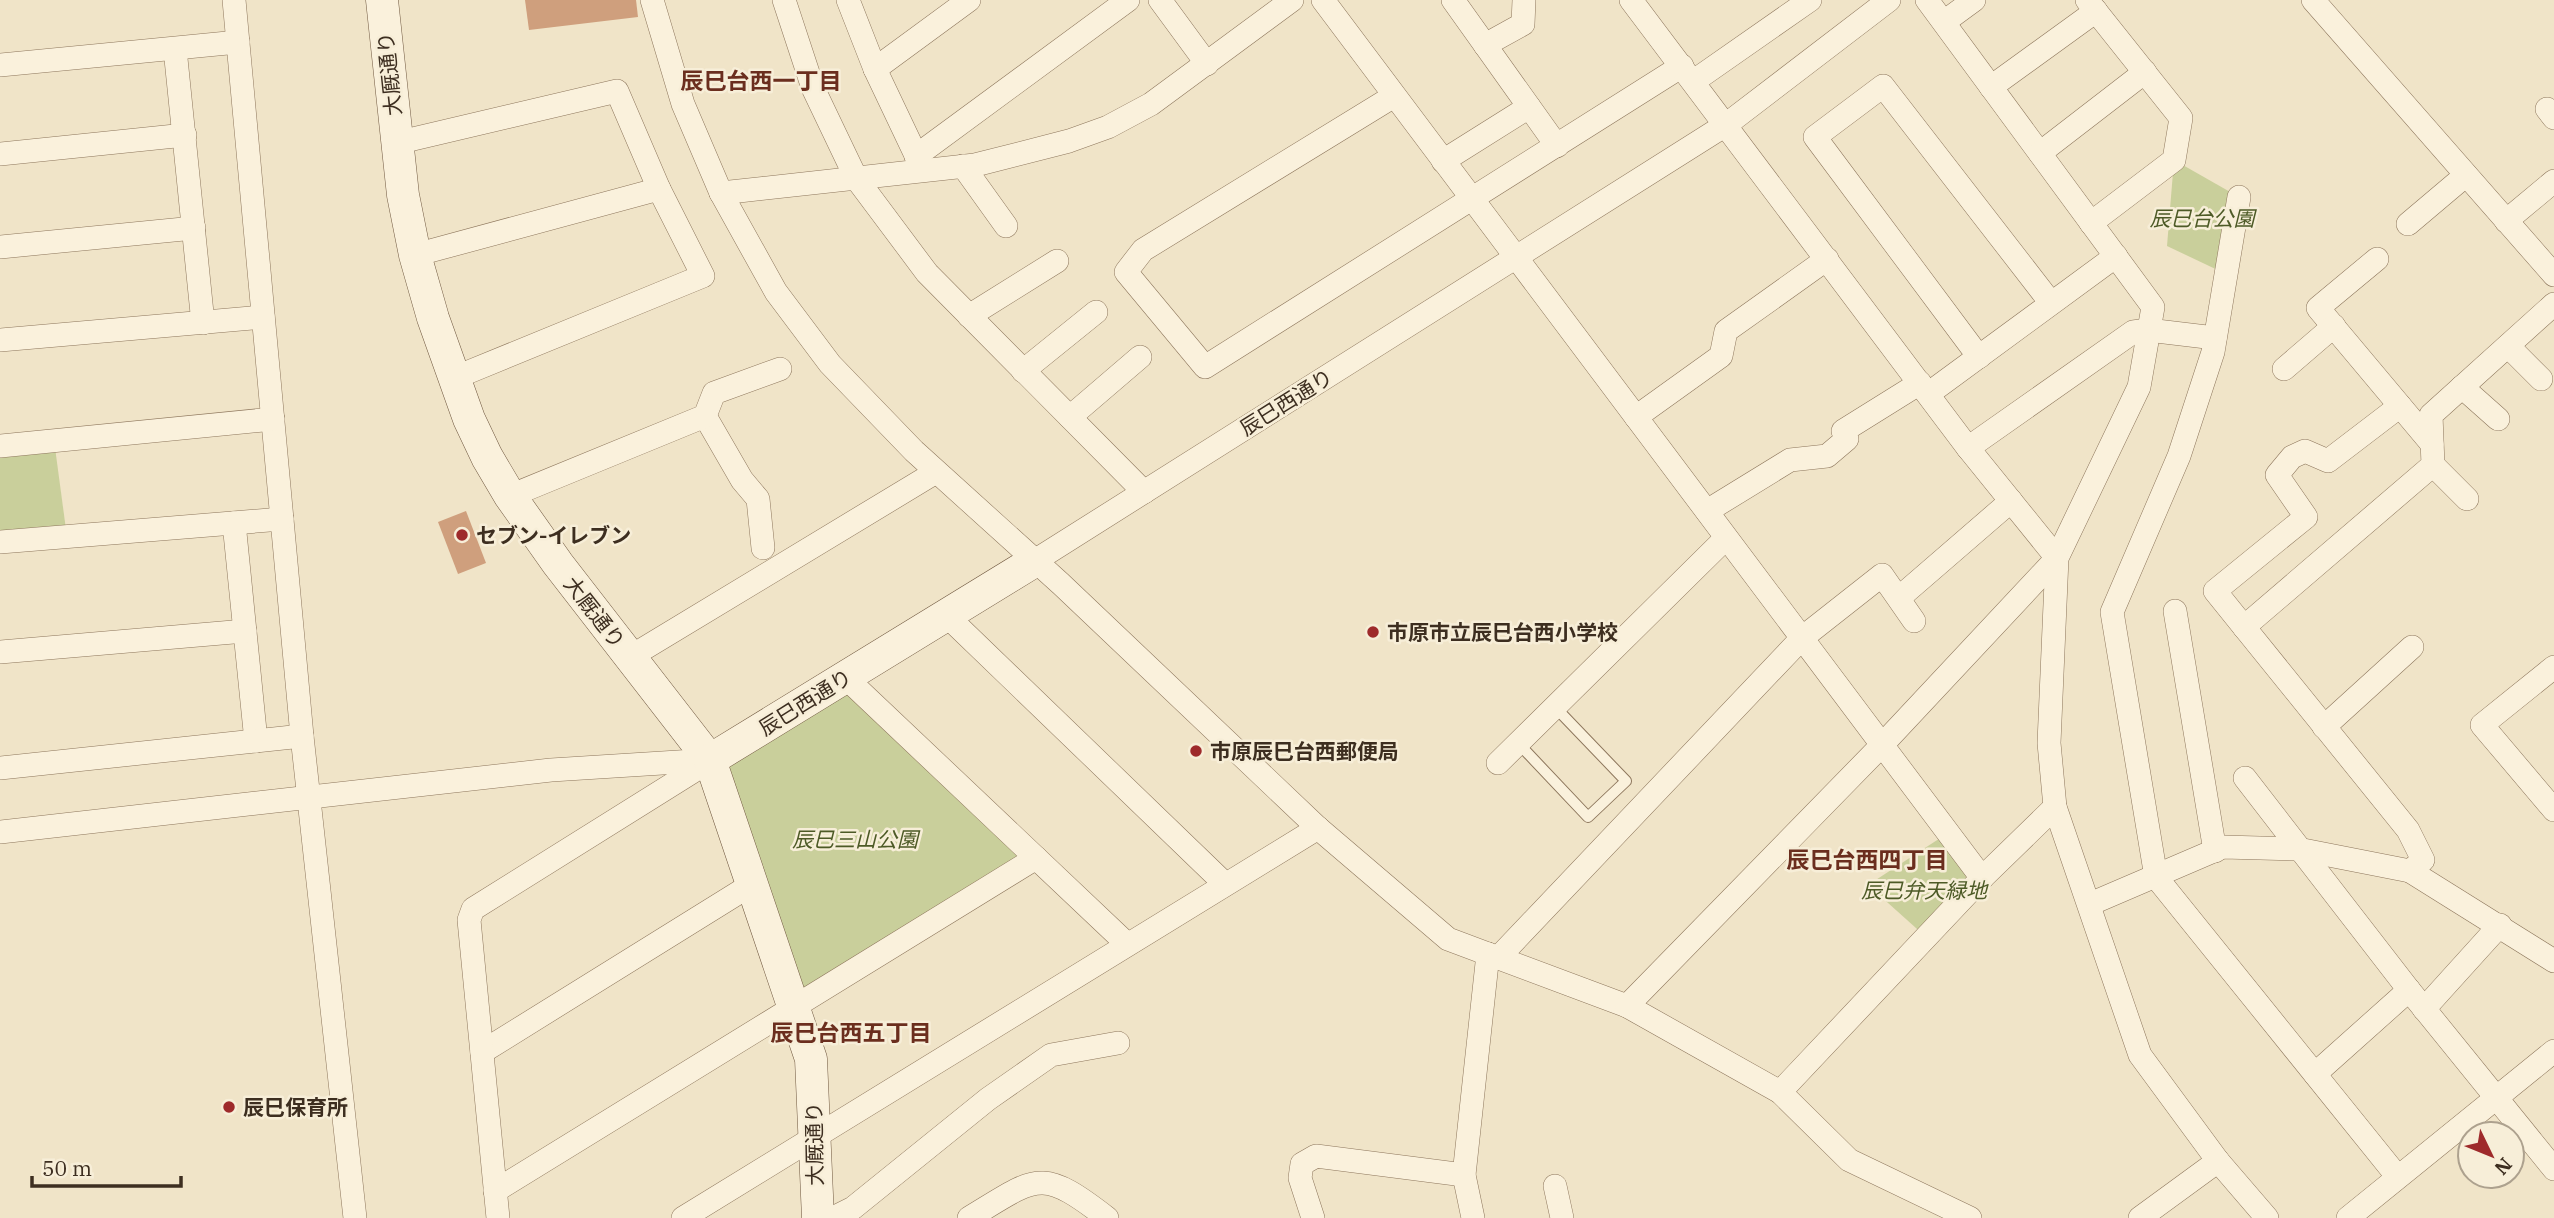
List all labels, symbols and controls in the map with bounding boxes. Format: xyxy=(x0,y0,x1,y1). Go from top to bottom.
street label: 大厩通り xyxy=(371,31,407,117)
district label: 辰巳台西一丁目 xyxy=(681,65,842,95)
park label: 辰巳台公園 xyxy=(2150,204,2257,232)
street label: 辰巳西通り xyxy=(1234,362,1338,442)
place label: セブン-イレブン xyxy=(476,521,631,549)
marker: セブン-イレブン xyxy=(454,527,470,543)
street label: 大厩通り xyxy=(558,570,632,654)
place label: 市原市立辰巳台西小学校 xyxy=(1387,618,1618,646)
marker: 市原市立辰巳台西小学校 xyxy=(1365,624,1381,640)
street label: 辰巳西通り xyxy=(753,662,857,742)
place label: 市原辰巳台西郵便局 xyxy=(1210,737,1399,765)
marker: 市原辰巳台西郵便局 xyxy=(1188,743,1204,759)
park label: 辰巳三山公園 xyxy=(792,825,921,853)
district label: 辰巳台西四丁目 xyxy=(1787,844,1948,874)
park label: 辰巳弁天緑地 xyxy=(1861,876,1989,904)
district label: 辰巳台西五丁目 xyxy=(771,1017,932,1047)
place label: 辰巳保育所 xyxy=(243,1093,348,1121)
marker: 辰巳保育所 xyxy=(221,1099,237,1115)
street label: 大厩通り xyxy=(799,1102,829,1186)
north arrow xyxy=(2456,1120,2526,1190)
scale bar xyxy=(32,1144,180,1188)
text: N xyxy=(2490,1153,2517,1180)
text: 50 m xyxy=(42,1154,92,1182)

